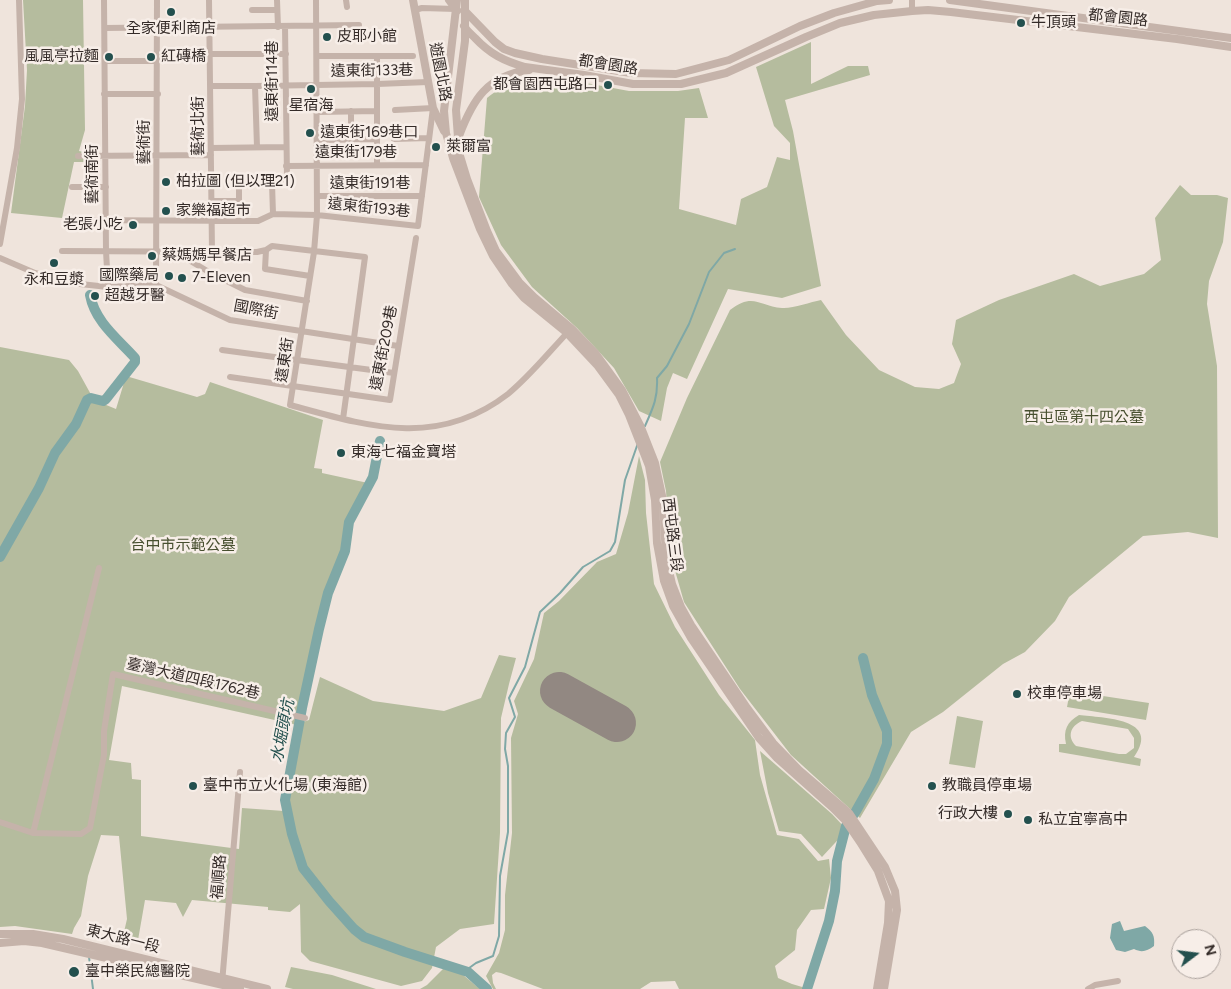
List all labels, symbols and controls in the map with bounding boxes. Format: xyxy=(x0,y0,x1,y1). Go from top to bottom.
marker: 全家便利商店 xyxy=(165,6,177,18)
street label: 都會園路 xyxy=(1087,6,1149,30)
place label: 牛頂頭 xyxy=(1031,14,1076,32)
marker: 牛頂頭 xyxy=(1015,17,1027,29)
place label: 全家便利商店 xyxy=(126,20,216,38)
place label: 皮耶小館 xyxy=(337,28,397,46)
marker: 皮耶小館 xyxy=(321,31,333,43)
street label: 遠東街114巷 xyxy=(264,40,282,122)
street label: 遊園北路 xyxy=(425,41,455,103)
place label: 風風亭拉麵 xyxy=(24,48,99,66)
place label: 紅磚橋 xyxy=(161,48,206,66)
marker: 風風亭拉麵 xyxy=(103,51,115,63)
marker: 紅磚橋 xyxy=(145,51,157,63)
street label: 都會園路 xyxy=(577,51,639,79)
street label: 遠東街133巷 xyxy=(331,61,413,81)
place label: 都會園西屯路口 xyxy=(493,76,598,94)
marker: 都會園西屯路口 xyxy=(602,79,614,91)
marker: 星宿海 xyxy=(305,83,317,95)
street label: 藝術北街 xyxy=(190,96,208,156)
place label: 星宿海 xyxy=(289,97,333,115)
street label: 藝術街 xyxy=(136,120,154,164)
place label: 遠東街169巷口 xyxy=(320,124,418,142)
marker: 遠東街169巷口 xyxy=(304,127,316,139)
place label: 萊爾富 xyxy=(446,138,491,156)
marker: 萊爾富 xyxy=(430,141,442,153)
street label: 藝術南街 xyxy=(84,144,102,204)
street label: 遠東街179巷 xyxy=(315,144,397,162)
place label: 柏拉圖 (但以理21) xyxy=(176,173,295,191)
street label: 遠東街191巷 xyxy=(330,175,410,193)
marker: 柏拉圖 (但以理21) xyxy=(160,176,172,188)
street label: 遠東街193巷 xyxy=(327,195,411,221)
place label: 家樂福超市 xyxy=(176,202,251,220)
marker: 家樂福超市 xyxy=(160,205,172,217)
place label: 老張小吃 xyxy=(63,216,123,234)
marker: 老張小吃 xyxy=(127,219,139,231)
place label: 蔡媽媽早餐店 xyxy=(162,247,252,265)
marker: 蔡媽媽早餐店 xyxy=(146,250,158,262)
marker: 永和豆漿 xyxy=(48,257,60,269)
place label: 國際藥局 xyxy=(99,267,159,285)
place label: 7-Eleven xyxy=(192,269,251,287)
marker: 國際藥局 xyxy=(163,270,175,282)
place label: 永和豆漿 xyxy=(24,271,84,289)
marker: 7-Eleven xyxy=(176,272,188,284)
place label: 超越牙醫 xyxy=(105,287,165,305)
marker: 超越牙醫 xyxy=(89,290,101,302)
street label: 國際街 xyxy=(232,297,280,323)
street label: 遠東街209巷 xyxy=(367,304,401,392)
street label: 遠東街 xyxy=(273,336,297,384)
park label: 西屯區第十四公墓 xyxy=(1024,409,1144,427)
place label: 東海七福金寶塔 xyxy=(351,444,456,462)
marker: 東海七福金寶塔 xyxy=(335,447,347,459)
street label: 西屯路三段 xyxy=(658,497,686,573)
park label: 台中市示範公墓 xyxy=(131,537,235,555)
street label: 臺灣大道四段1762巷 xyxy=(125,655,261,703)
place label: 校車停車場 xyxy=(1027,685,1102,703)
marker: 校車停車場 xyxy=(1011,688,1023,700)
water label: 水堀頭坑 xyxy=(267,698,299,764)
place label: 臺中市立火化場 (東海館) xyxy=(203,777,367,795)
place label: 教職員停車場 xyxy=(942,777,1032,795)
marker: 臺中市立火化場 (東海館) xyxy=(187,780,199,792)
marker: 教職員停車場 xyxy=(926,780,938,792)
place label: 行政大樓 xyxy=(938,805,998,823)
marker: 行政大樓 xyxy=(1002,808,1014,820)
place label: 私立宜寧高中 xyxy=(1038,811,1128,829)
marker: 私立宜寧高中 xyxy=(1022,814,1034,826)
street label: 福順路 xyxy=(208,854,230,900)
street label: 東大路一段 xyxy=(84,921,162,957)
north arrow xyxy=(1171,929,1221,979)
text: N xyxy=(1200,943,1220,958)
place label: 臺中榮民總醫院 xyxy=(85,963,190,981)
marker: 臺中榮民總醫院 xyxy=(67,965,81,979)

